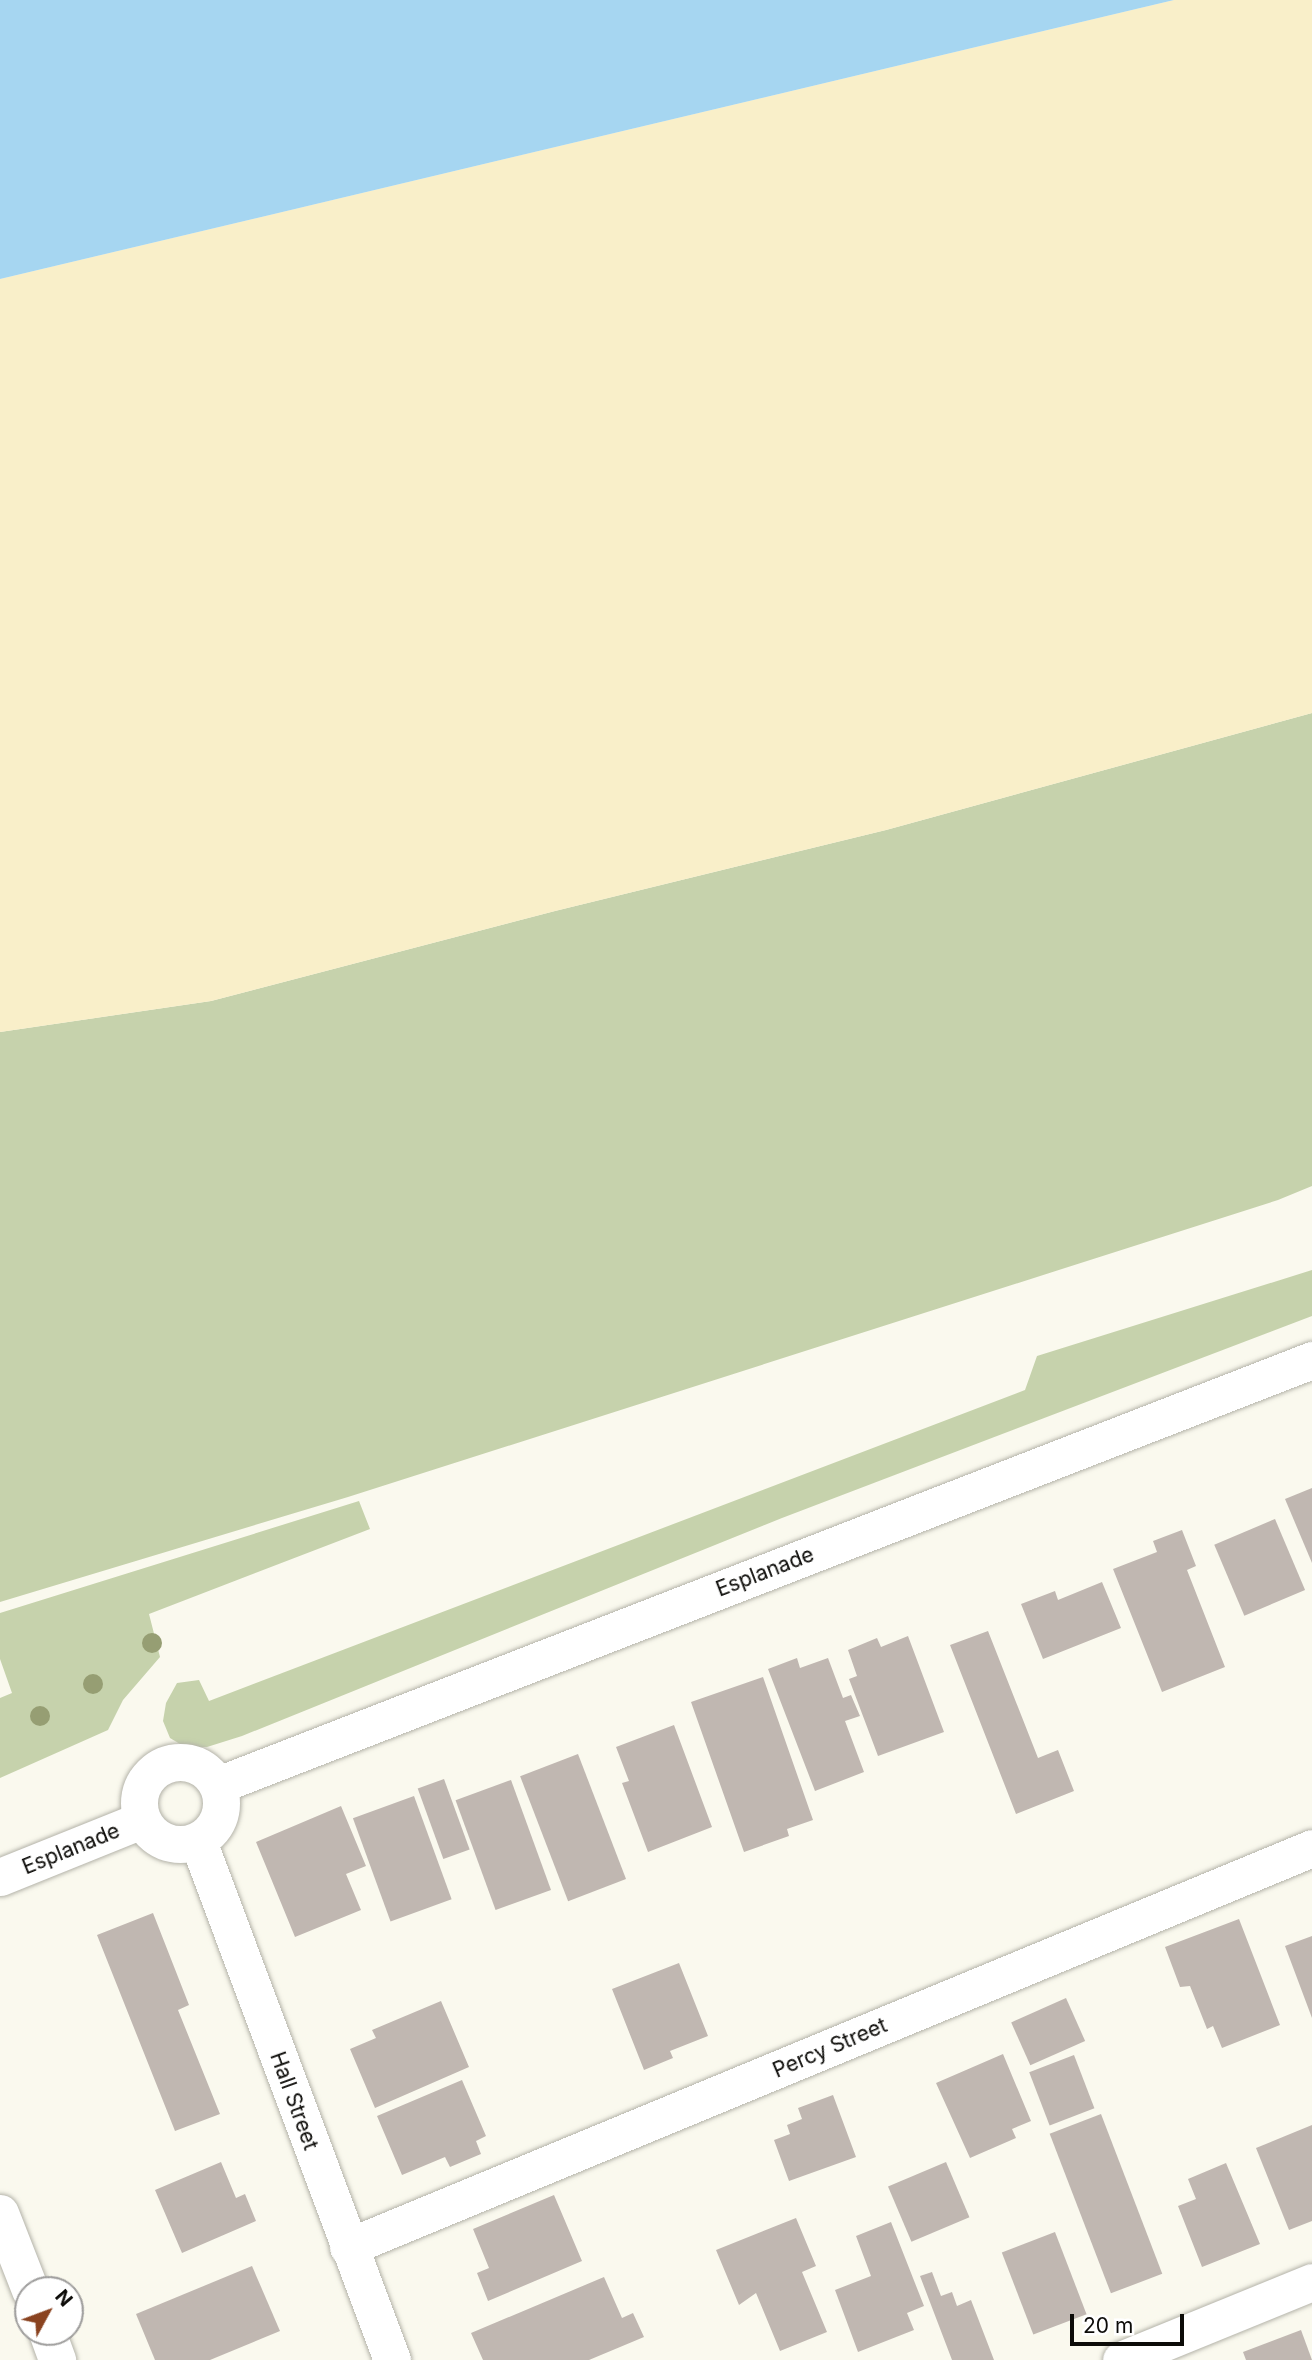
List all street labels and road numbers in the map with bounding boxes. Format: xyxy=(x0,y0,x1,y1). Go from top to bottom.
street label: Esplanade xyxy=(713,1542,817,1602)
street label: Esplanade xyxy=(19,1818,123,1880)
street label: Percy Street xyxy=(769,2013,891,2083)
street label: Hall Street xyxy=(265,2048,323,2154)

